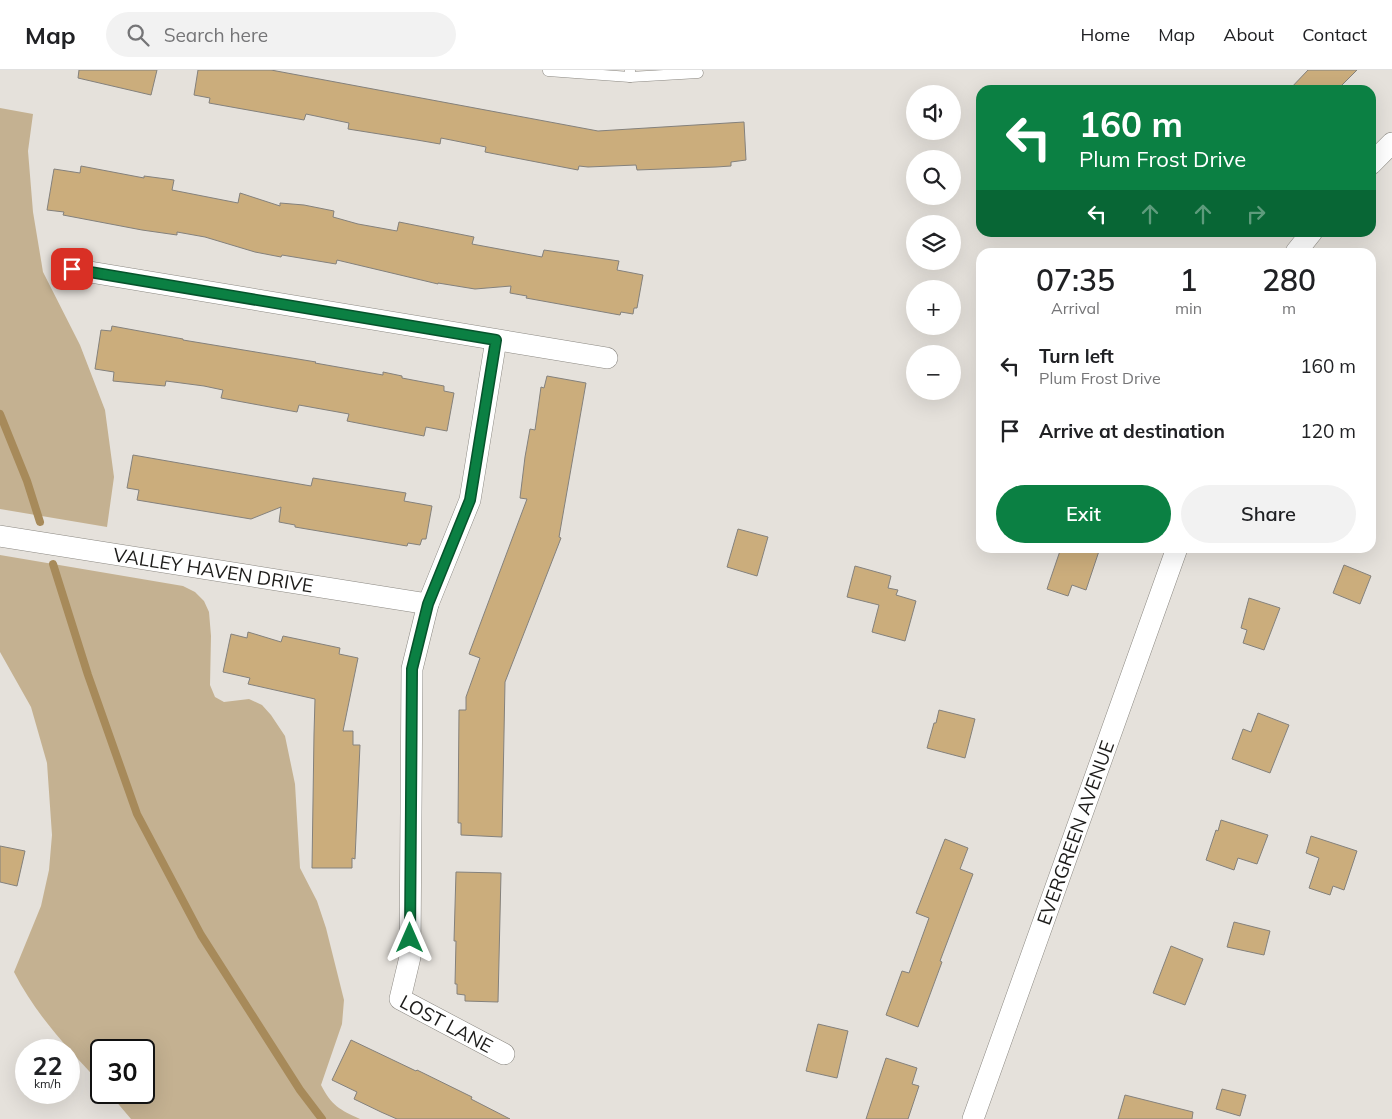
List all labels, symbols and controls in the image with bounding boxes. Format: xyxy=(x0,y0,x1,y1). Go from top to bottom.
search box xyxy=(106,12,456,57)
text: Map xyxy=(25,20,76,50)
icon: search xyxy=(124,21,152,49)
text: Search here xyxy=(164,23,268,47)
text: Home xyxy=(1080,23,1130,46)
text: Map xyxy=(1158,23,1195,46)
text: About xyxy=(1223,23,1274,46)
text: Contact xyxy=(1302,23,1367,46)
map controls xyxy=(906,85,961,400)
button: sound xyxy=(906,85,961,140)
text: 160 m xyxy=(1079,102,1183,146)
icon: left xyxy=(996,105,1061,170)
text: Plum Frost Drive xyxy=(1079,145,1246,173)
button: search xyxy=(906,150,961,205)
icon: left xyxy=(1083,200,1111,228)
icon: ahead xyxy=(1136,200,1164,228)
icon: ahead xyxy=(1189,200,1217,228)
icon: right xyxy=(1242,200,1270,228)
button: layers xyxy=(906,215,961,270)
pin xyxy=(51,248,93,290)
icon: arrive xyxy=(58,255,86,283)
text: 07:35 xyxy=(1036,261,1115,299)
text: 1 xyxy=(1180,261,1198,299)
text: 280 xyxy=(1262,261,1316,299)
button: + xyxy=(906,280,961,335)
text: Arrival xyxy=(1051,298,1100,318)
text: min xyxy=(1175,298,1202,318)
text: m xyxy=(1282,298,1296,318)
text: Turn left xyxy=(1039,344,1114,368)
button: − xyxy=(906,345,961,400)
icon: left xyxy=(996,352,1024,380)
text: 160 m xyxy=(1300,354,1356,378)
text: Plum Frost Drive xyxy=(1039,368,1161,388)
icon: arrive xyxy=(996,417,1024,445)
text: Arrive at destination xyxy=(1039,419,1225,443)
text: 120 m xyxy=(1300,419,1356,443)
button: Exit xyxy=(996,485,1171,543)
button: Share xyxy=(1181,485,1356,543)
street label: VALLEY HAVEN DRIVE xyxy=(112,542,315,598)
street label: EVERGREEN AVENUE xyxy=(1031,737,1119,928)
position arrow xyxy=(383,911,435,963)
street label: LOST LANE xyxy=(396,989,497,1058)
speed limit sign: 30 xyxy=(90,1039,155,1104)
text: 22 xyxy=(32,1050,63,1081)
text: km/h xyxy=(34,1076,61,1091)

